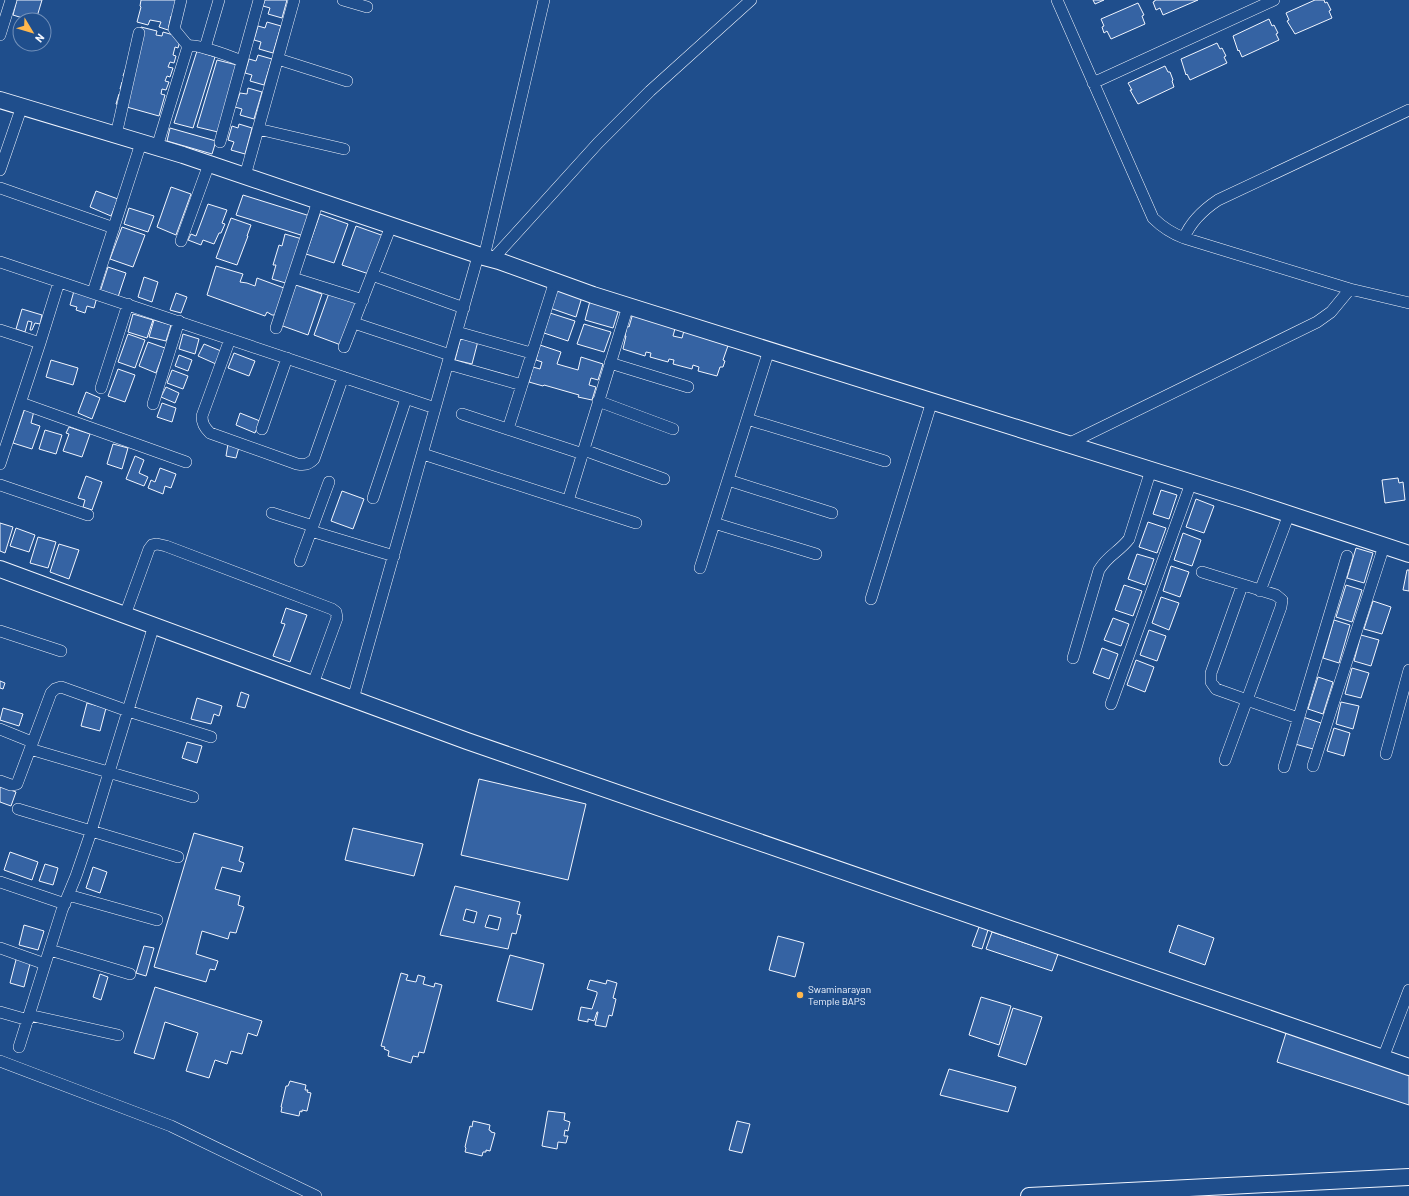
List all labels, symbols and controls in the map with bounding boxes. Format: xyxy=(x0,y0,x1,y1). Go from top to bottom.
north arrow xyxy=(12,12,52,52)
text: N xyxy=(33,32,48,45)
place label: Swaminarayan Temple BAPS xyxy=(808,983,871,1007)
marker: Swaminarayan Temple BAPS xyxy=(795,990,805,1000)

